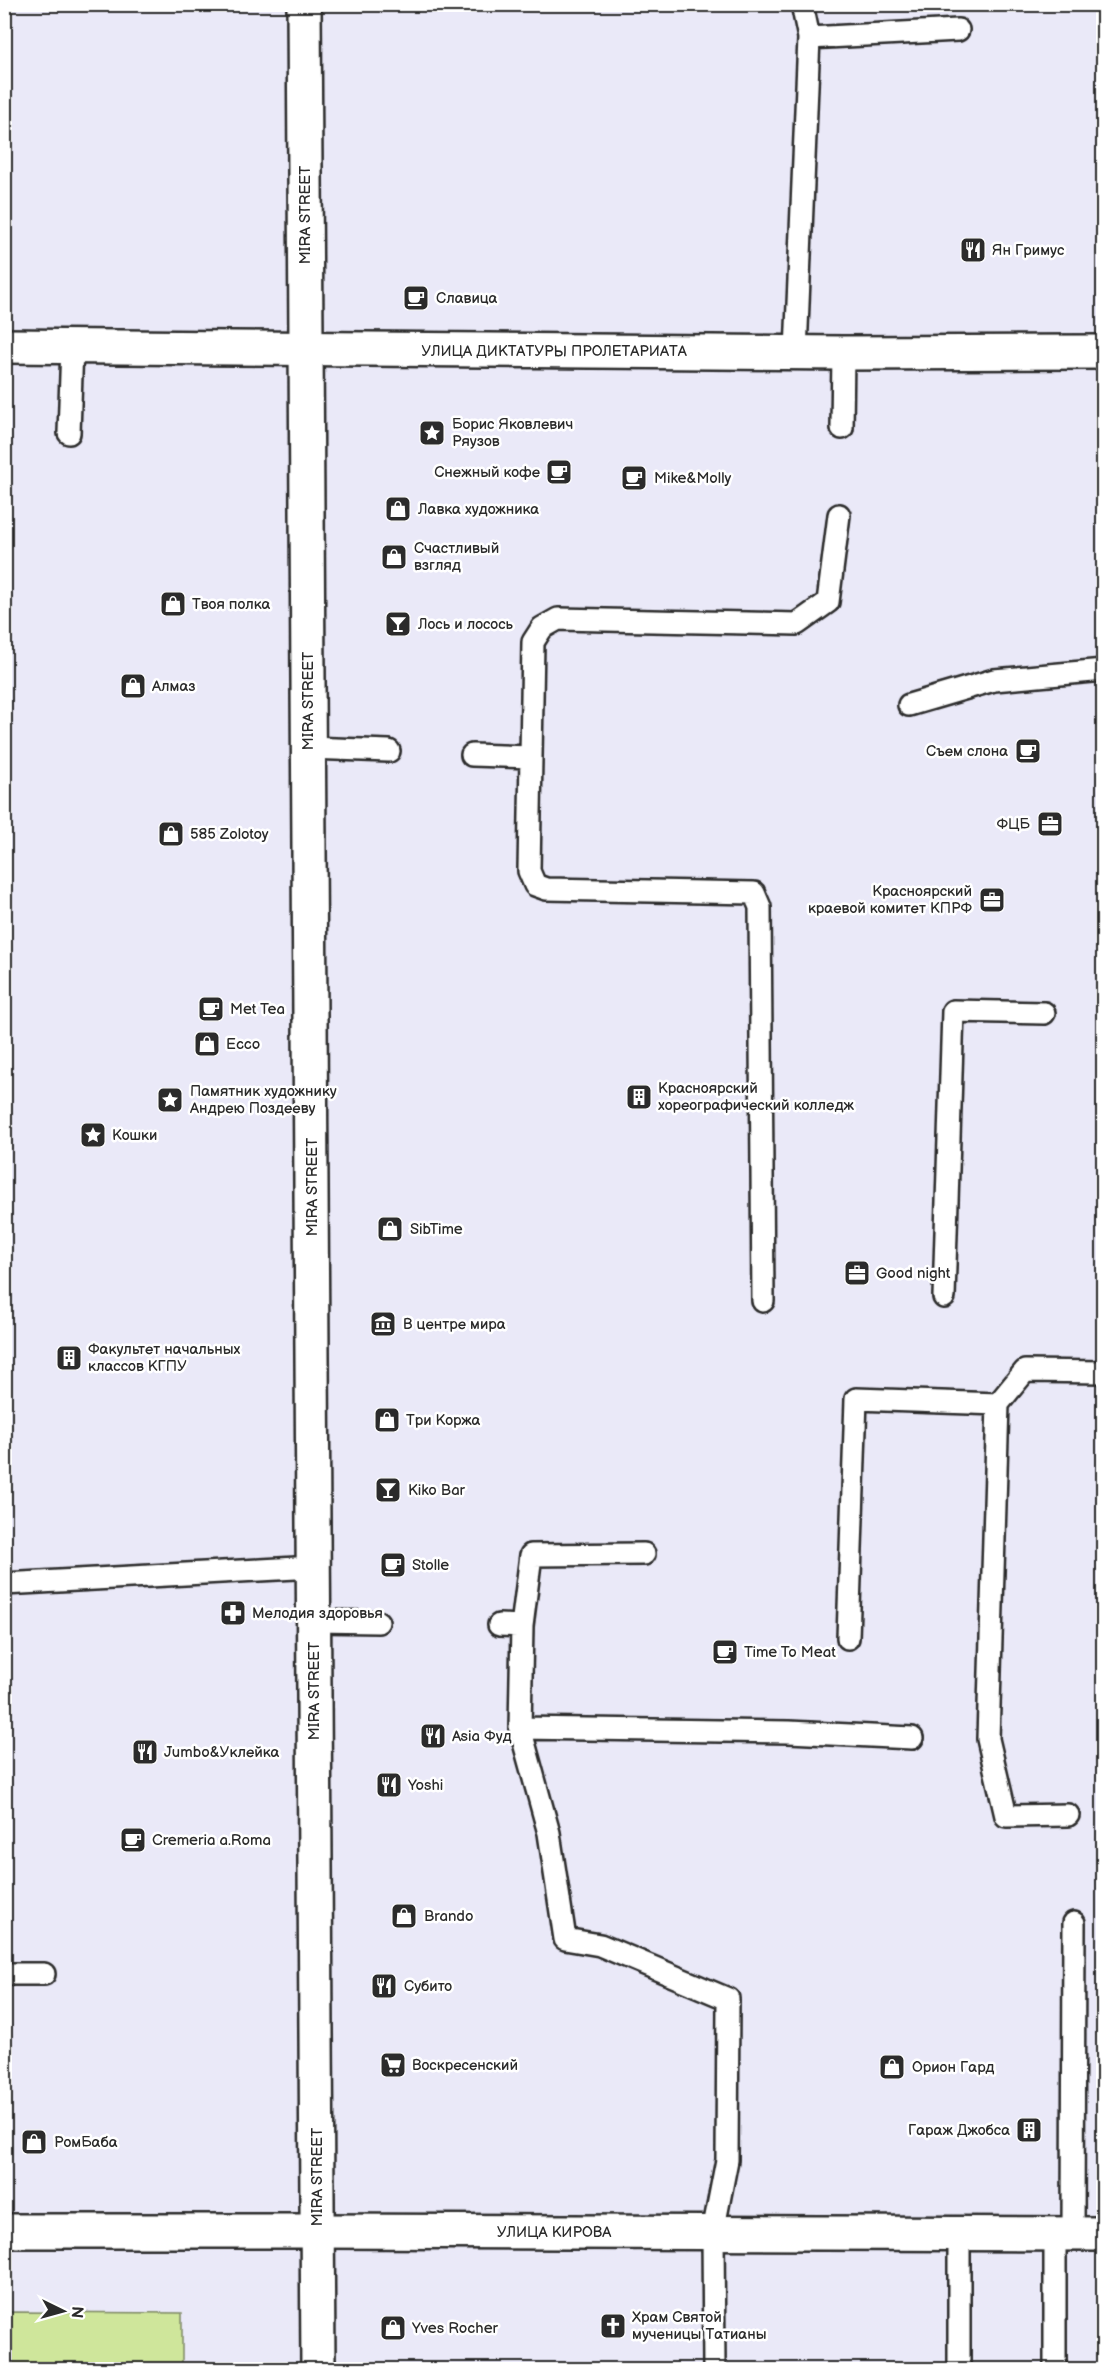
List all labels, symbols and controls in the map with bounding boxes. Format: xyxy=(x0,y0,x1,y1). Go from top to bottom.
street label: MIRA STREET xyxy=(296,166,315,264)
restaurant icon: Ян Гримус xyxy=(958,235,988,265)
place label: Ян Гримус xyxy=(992,241,1065,260)
cafe icon: Славица xyxy=(401,283,431,313)
place label: Славица xyxy=(436,289,498,308)
street label: УЛИЦА ДИКТАТУРЫ ПРОЛЕТАРИАТА xyxy=(421,342,688,361)
place label: Борис Яковлевич Ряузов xyxy=(452,415,573,451)
place icon: Борис Яковлевич Ряузов xyxy=(417,418,447,448)
cafe icon: Снежный кофе xyxy=(544,457,574,487)
place label: Снежный кофе xyxy=(434,463,540,482)
cafe icon: Mike&Molly xyxy=(619,463,649,493)
place label: Mike&Molly xyxy=(654,469,732,488)
shop icon: Лавка художника xyxy=(383,494,413,524)
place label: Лавка художника xyxy=(417,500,539,519)
place label: Счастливый взгляд xyxy=(414,539,499,575)
shop icon: Счастливый взгляд xyxy=(379,542,409,572)
shop icon: Твоя полка xyxy=(158,589,188,619)
place label: Твоя полка xyxy=(192,595,270,614)
bar icon: Лось и лосось xyxy=(383,609,413,639)
place label: Лось и лосось xyxy=(417,615,514,634)
street label: MIRA STREET xyxy=(299,652,318,750)
shop icon: Алмаз xyxy=(118,671,148,701)
place label: Алмаз xyxy=(151,677,196,696)
cafe icon: Съем слона xyxy=(1013,736,1043,766)
place label: Съем слона xyxy=(926,742,1008,761)
office icon: ФЦБ xyxy=(1035,809,1065,839)
place label: ФЦБ xyxy=(997,815,1031,834)
shop icon: 585 Zolotoy xyxy=(156,819,186,849)
place label: 585 Zolotoy xyxy=(190,825,269,844)
place label: Красноярский краевой комитет КПРФ xyxy=(808,882,972,918)
office icon: Красноярский краевой комитет КПРФ xyxy=(977,885,1007,915)
cafe icon: Met Tea xyxy=(196,994,226,1024)
place label: Met Tea xyxy=(230,1000,285,1019)
shop icon: Ecco xyxy=(192,1029,222,1059)
place label: Ecco xyxy=(226,1035,260,1054)
place label: Красноярский хореографический колледж xyxy=(658,1079,855,1115)
place label: Памятник художнику Андрею Поздееву xyxy=(189,1082,337,1118)
building icon: Красноярский хореографический колледж xyxy=(624,1082,654,1112)
place icon: Памятник художнику Андрею Поздееву xyxy=(155,1085,185,1115)
place icon: Кошки xyxy=(78,1120,108,1150)
place label: Кошки xyxy=(112,1126,157,1145)
street label: MIRA STREET xyxy=(303,1138,322,1236)
shop icon: SibTime xyxy=(375,1214,405,1244)
place label: SibTime xyxy=(410,1220,463,1239)
office icon: Good night xyxy=(842,1258,872,1288)
place label: Good night xyxy=(876,1264,951,1283)
museum icon: В центре мира xyxy=(368,1309,398,1339)
place label: В центре мира xyxy=(403,1315,506,1334)
place label: Факультет начальных классов КГПУ xyxy=(88,1340,241,1376)
building icon: Факультет начальных классов КГПУ xyxy=(54,1343,84,1373)
shop icon: Три Коржа xyxy=(372,1405,402,1435)
place label: Три Коржа xyxy=(406,1411,481,1430)
bar icon: Kiko Bar xyxy=(373,1475,403,1505)
place label: Kiko Bar xyxy=(408,1481,466,1500)
cafe icon: Stolle xyxy=(378,1550,408,1580)
place label: Stolle xyxy=(412,1556,449,1575)
pharmacy icon: Мелодия здоровья xyxy=(218,1598,248,1628)
place label: Мелодия здоровья xyxy=(252,1604,383,1623)
cafe icon: Time To Meat xyxy=(710,1637,740,1667)
street label: MIRA STREET xyxy=(305,1642,324,1740)
place label: Time To Meat xyxy=(744,1643,836,1662)
restaurant icon: Asia Фуд xyxy=(418,1721,448,1751)
place label: Asia Фуд xyxy=(452,1727,512,1746)
restaurant icon: Jumbo&Уклейка xyxy=(130,1737,160,1767)
place label: Jumbo&Уклейка xyxy=(164,1743,280,1762)
restaurant icon: Yoshi xyxy=(374,1770,404,1800)
place label: Yoshi xyxy=(407,1776,443,1795)
cafe icon: Cremeria a.Roma xyxy=(118,1825,148,1855)
place label: Cremeria a.Roma xyxy=(152,1831,271,1850)
shop icon: Brando xyxy=(389,1901,419,1931)
place label: Brando xyxy=(424,1907,473,1926)
restaurant icon: Субито xyxy=(369,1971,399,2001)
place label: Субито xyxy=(404,1977,452,1996)
supermarket icon: Воскресенский xyxy=(378,2050,408,2080)
shop icon: Орион Гард xyxy=(877,2052,907,2082)
place label: Воскресенский xyxy=(412,2056,518,2075)
place label: Орион Гард xyxy=(912,2058,994,2077)
building icon: Гараж Джобса xyxy=(1014,2115,1044,2145)
place label: Гараж Джобса xyxy=(908,2121,1010,2140)
shop icon: РомБаба xyxy=(19,2127,49,2157)
street label: MIRA STREET xyxy=(308,2128,327,2226)
place label: РомБаба xyxy=(54,2133,118,2152)
street label: УЛИЦА КИРОВА xyxy=(497,2223,612,2242)
north arrow xyxy=(33,2281,93,2341)
text: N xyxy=(66,2305,86,2319)
place label: Храм Святой мученицы Татианы xyxy=(632,2308,767,2344)
church icon: Храм Святой мученицы Татианы xyxy=(598,2311,628,2341)
shop icon: Yves Rocher xyxy=(378,2313,408,2343)
place label: Yves Rocher xyxy=(411,2319,499,2338)

